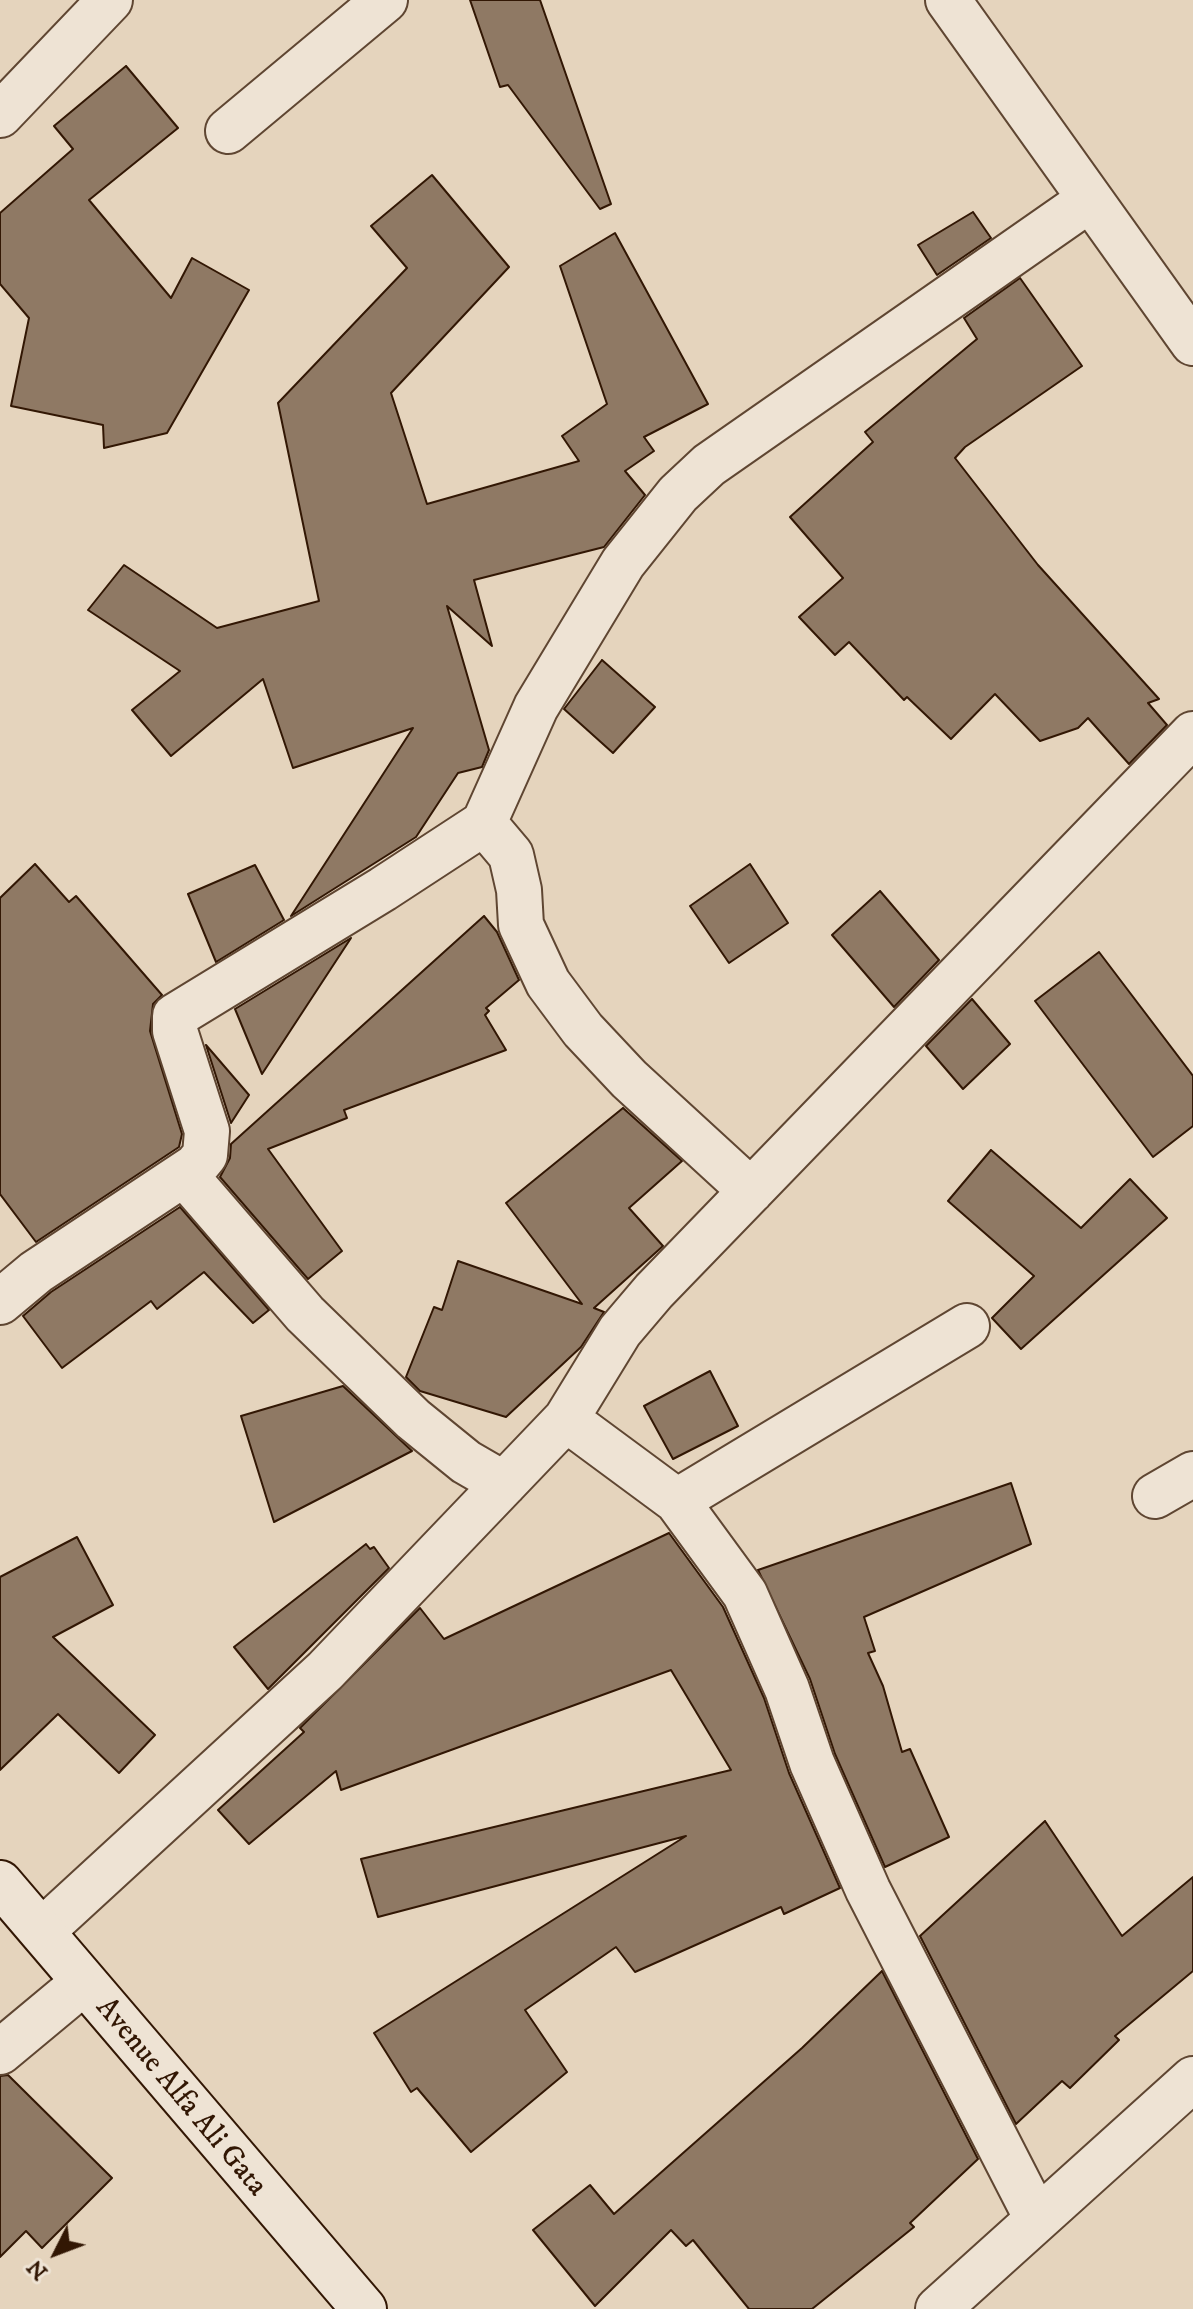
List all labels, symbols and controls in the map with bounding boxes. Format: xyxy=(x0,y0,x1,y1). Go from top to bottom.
street label: Avenue Alfa Ali Gata xyxy=(86,1991,274,2205)
north arrow xyxy=(16,2213,96,2293)
text: N xyxy=(22,2254,54,2285)

